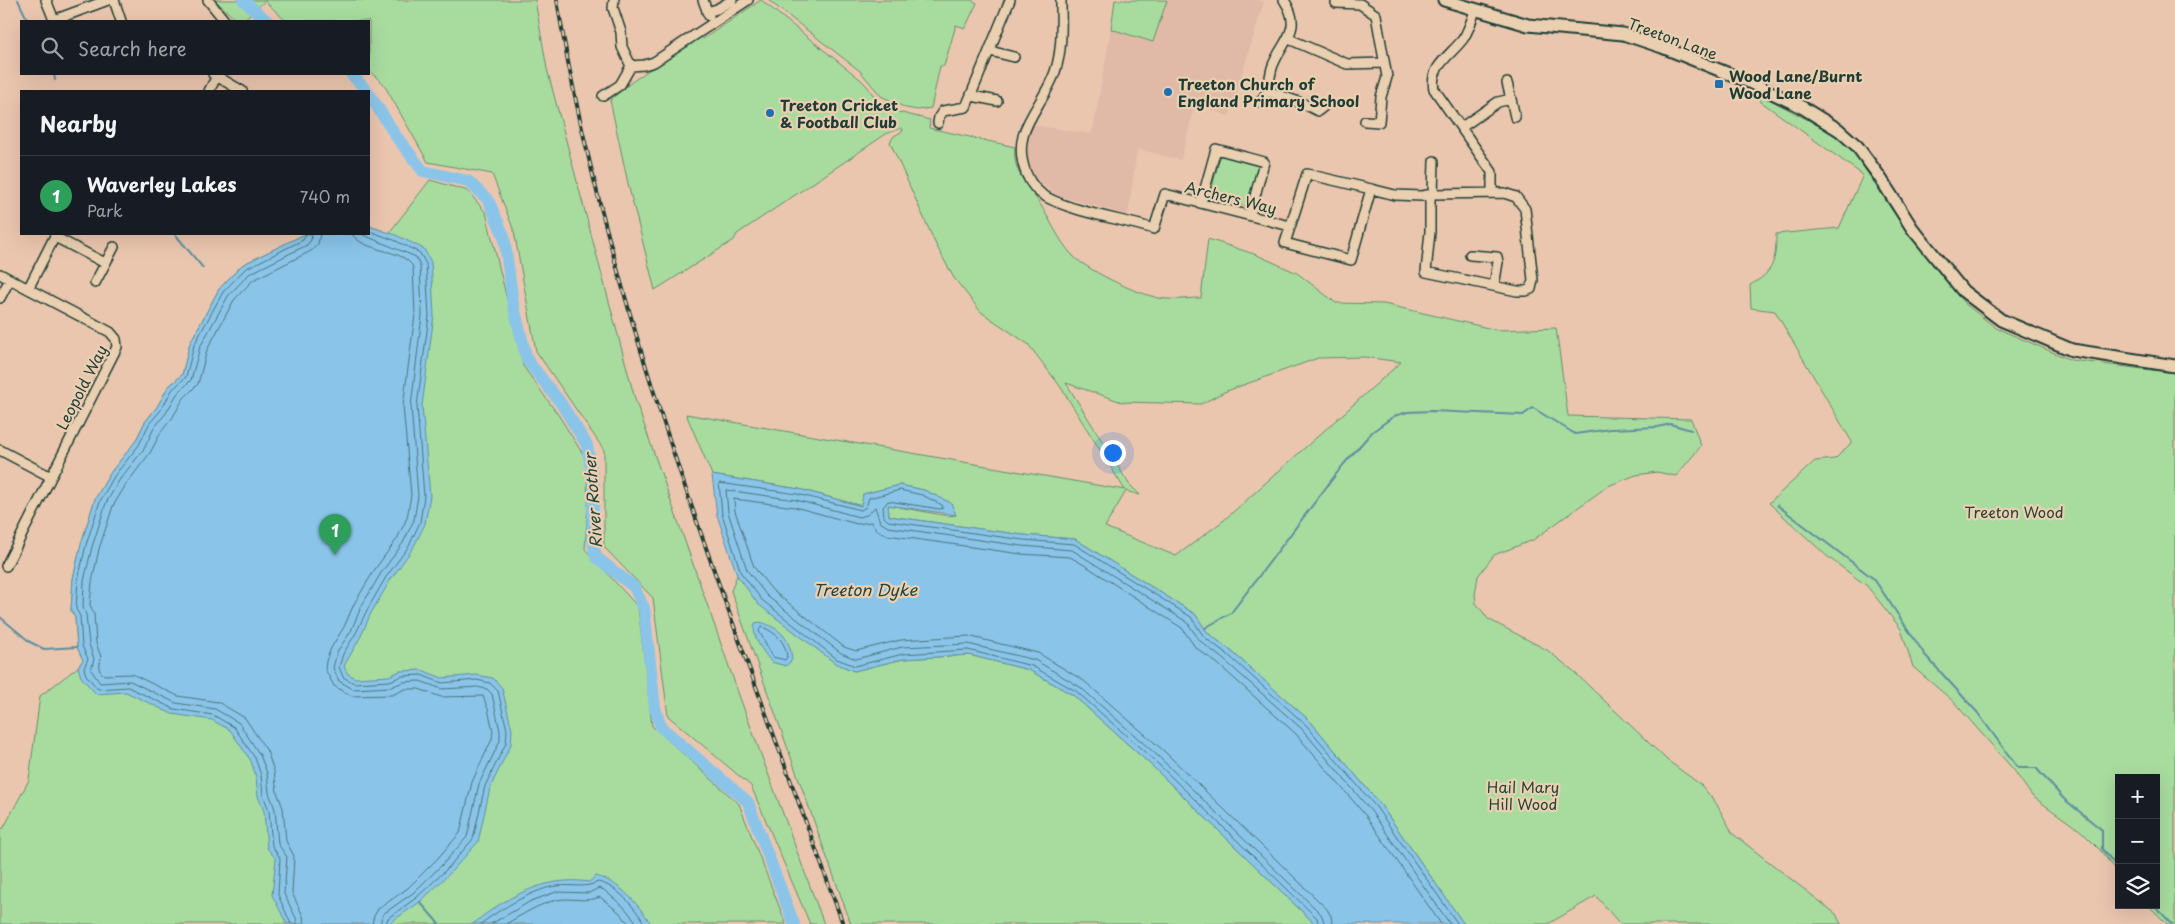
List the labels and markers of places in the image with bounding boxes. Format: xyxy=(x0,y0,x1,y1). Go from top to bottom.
place label: Wood Lane/Burnt Wood Lane xyxy=(1729,64,1862,104)
place label: Treeton Church of England Primary School xyxy=(1178,72,1359,112)
marker: Wood Lane/Burnt Wood Lane xyxy=(1713,78,1725,90)
marker: Treeton Church of England Primary School xyxy=(1162,86,1174,98)
place label: Treeton Cricket & Football Club xyxy=(780,93,898,133)
marker: Treeton Cricket & Football Club xyxy=(764,107,776,119)
pin: 1 xyxy=(319,514,351,555)

